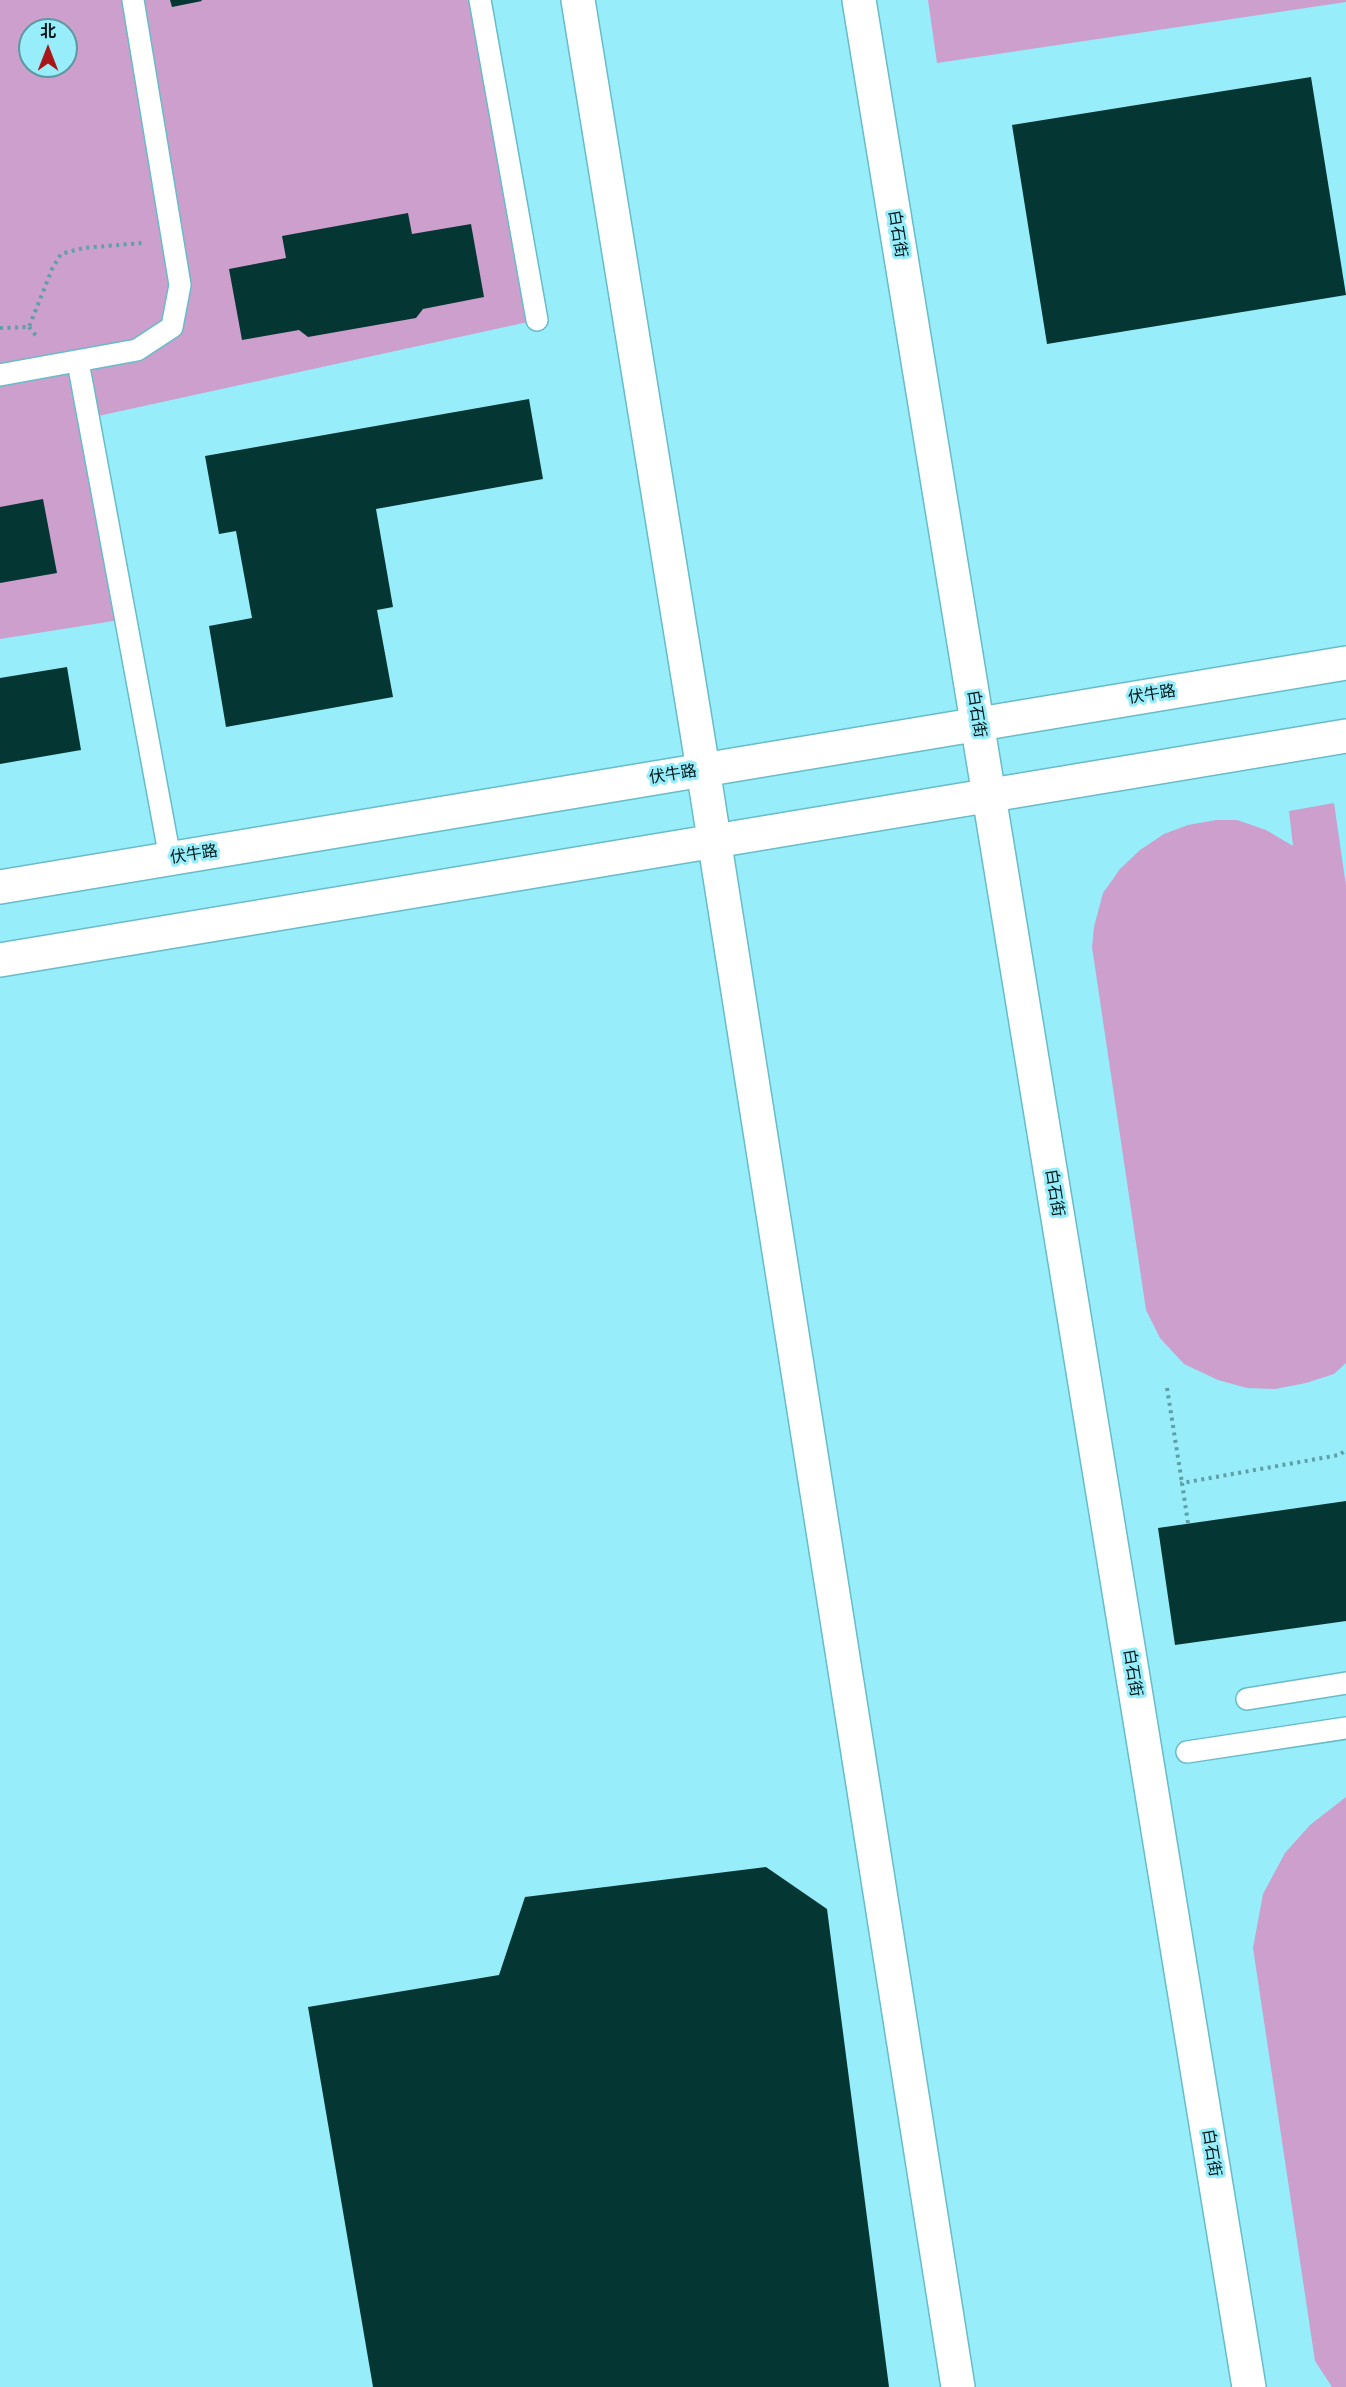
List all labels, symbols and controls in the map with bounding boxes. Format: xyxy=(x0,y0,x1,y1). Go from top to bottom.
north arrow xyxy=(18,18,78,78)
text: 北 xyxy=(40,23,56,40)
street label: 白石街 xyxy=(884,209,910,259)
street label: 伏牛路 xyxy=(1127,682,1177,708)
street label: 白石街 xyxy=(963,689,989,739)
street label: 伏牛路 xyxy=(648,762,698,788)
street label: 伏牛路 xyxy=(169,842,219,868)
street label: 白石街 xyxy=(1041,1168,1067,1218)
street label: 白石街 xyxy=(1119,1648,1145,1698)
street label: 白石街 xyxy=(1198,2128,1224,2178)

